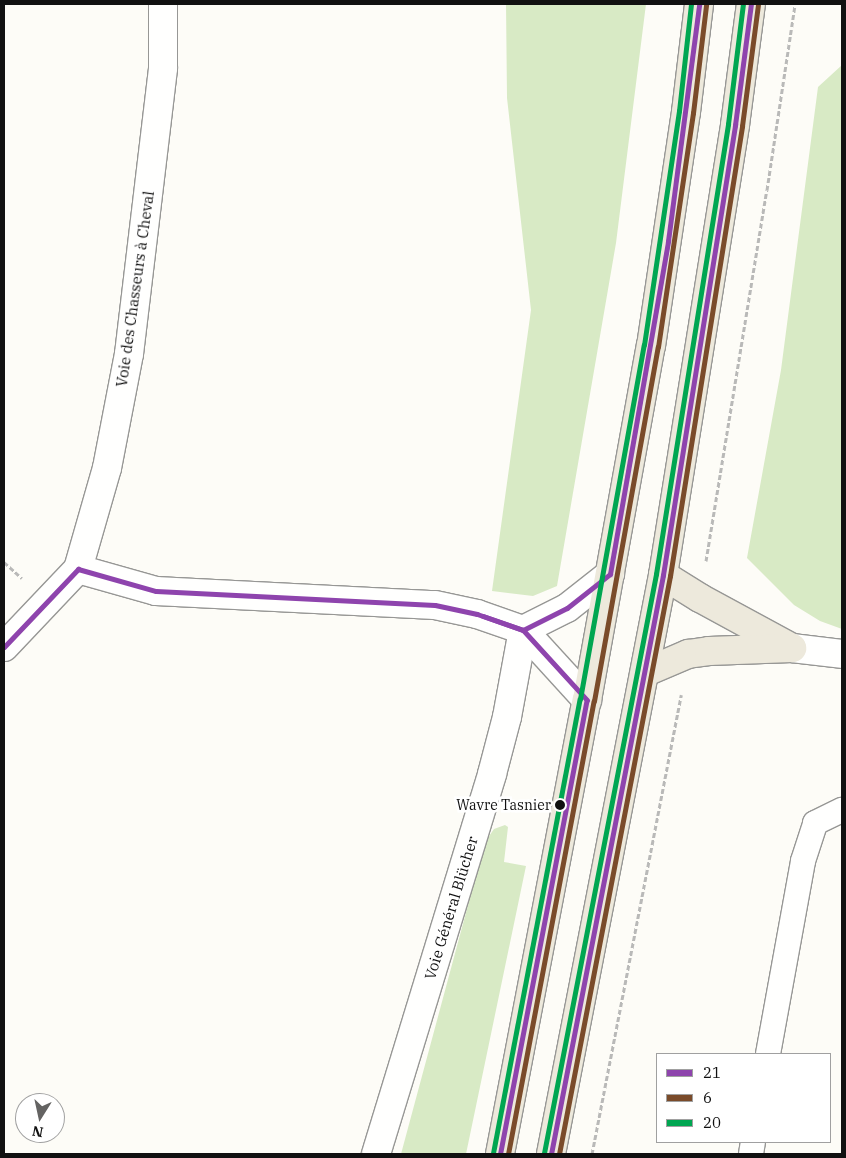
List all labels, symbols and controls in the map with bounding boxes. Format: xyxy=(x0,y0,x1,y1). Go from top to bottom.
street label: Voie des Chasseurs à Cheval xyxy=(112,190,158,388)
place label: Wavre Tasnier xyxy=(456,797,551,813)
marker: Wavre Tasnier xyxy=(555,800,565,810)
street label: Voie Général Blücher xyxy=(421,834,481,982)
legend xyxy=(656,1053,831,1143)
text: 21 xyxy=(703,1063,721,1082)
text: 6 xyxy=(703,1088,712,1107)
north arrow xyxy=(15,1093,65,1143)
text: 20 xyxy=(703,1113,721,1132)
text: N xyxy=(31,1122,45,1142)

